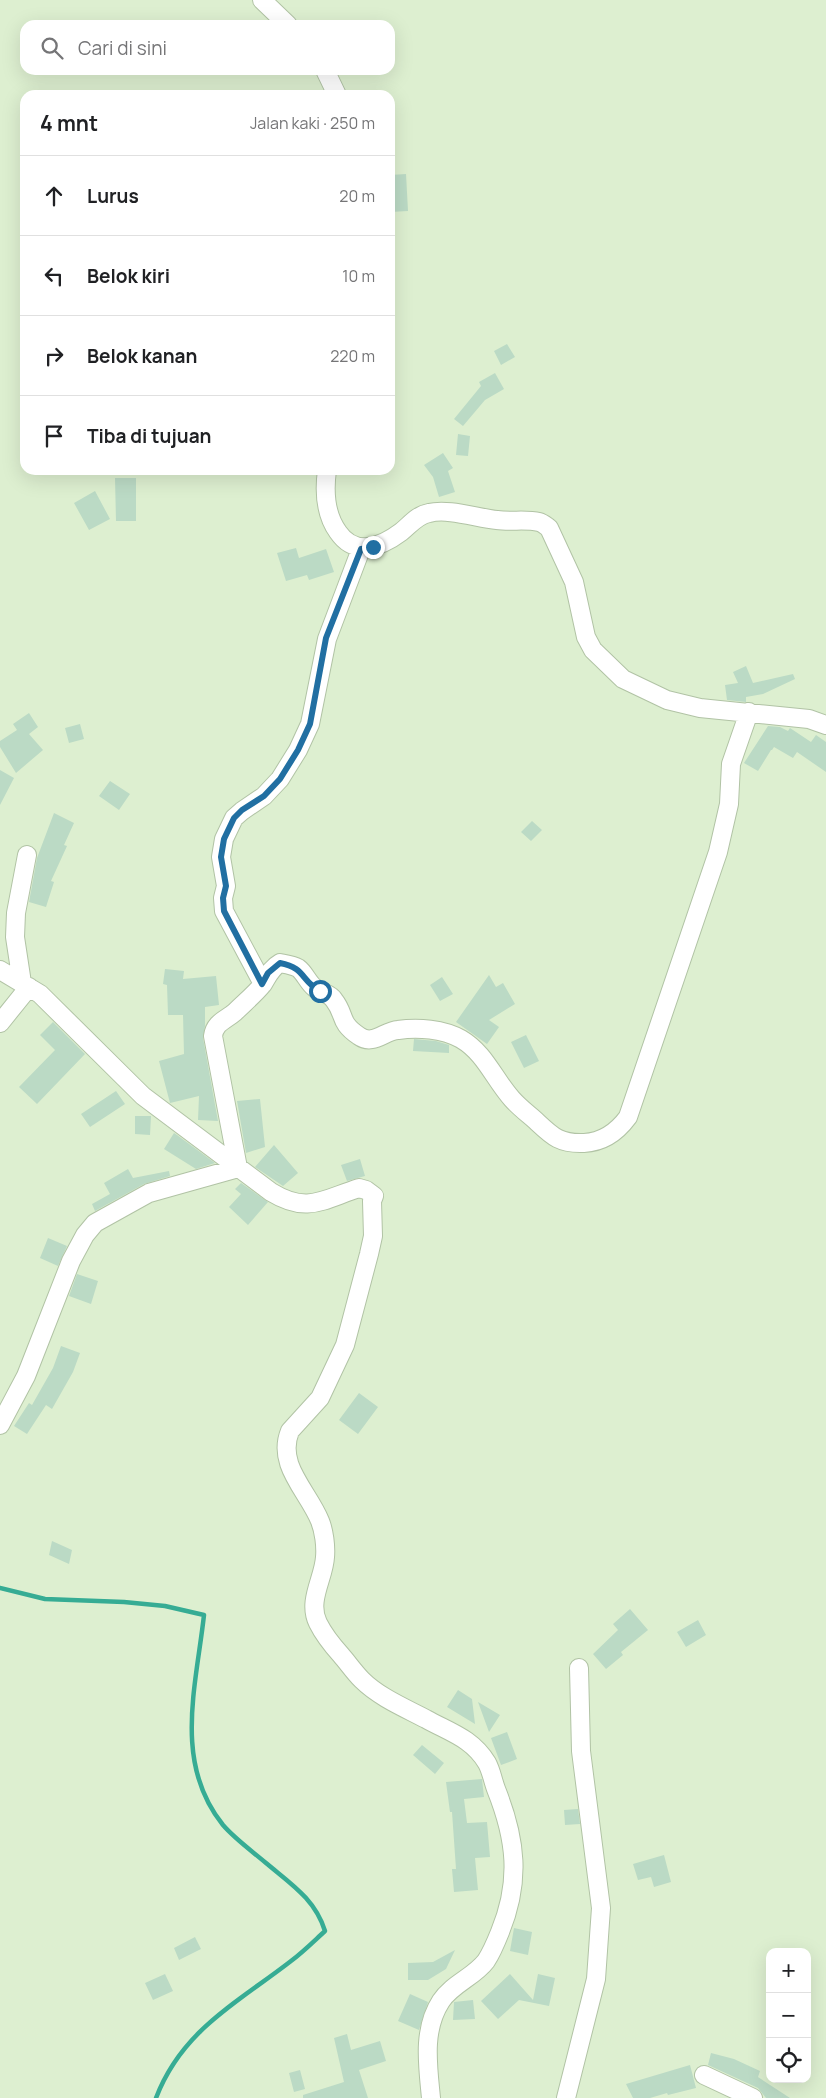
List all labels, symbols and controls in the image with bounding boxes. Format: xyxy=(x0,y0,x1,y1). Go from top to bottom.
search box xyxy=(20,20,395,75)
icon: search xyxy=(38,34,66,62)
text: Cari di sini xyxy=(78,35,167,61)
text: 4 mnt xyxy=(40,109,98,137)
text: Jalan kaki · 250 m xyxy=(250,112,375,134)
icon: ahead xyxy=(40,182,68,210)
text: Lurus xyxy=(87,183,139,209)
text: 20 m xyxy=(339,185,375,207)
icon: left xyxy=(40,262,68,290)
text: Belok kiri xyxy=(87,263,170,289)
text: 10 m xyxy=(342,265,375,287)
icon: right xyxy=(40,342,68,370)
text: Belok kanan xyxy=(87,343,197,369)
text: 220 m xyxy=(330,345,375,367)
icon: arrive xyxy=(40,422,68,450)
text: Tiba di tujuan xyxy=(87,423,211,449)
route end xyxy=(362,536,385,559)
route start xyxy=(309,980,332,1003)
map controls xyxy=(766,1948,811,2083)
button: + xyxy=(766,1948,811,1993)
button: − xyxy=(766,1993,811,2038)
button: locate xyxy=(766,2038,811,2083)

